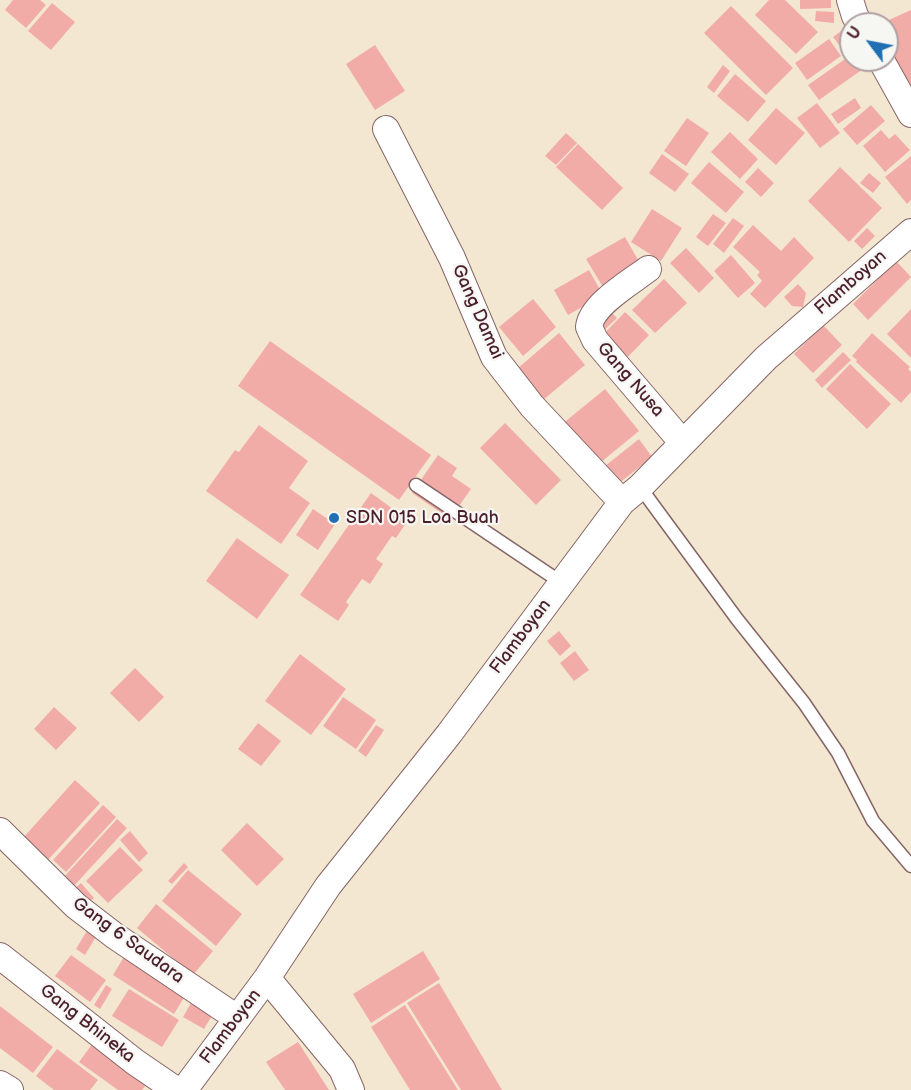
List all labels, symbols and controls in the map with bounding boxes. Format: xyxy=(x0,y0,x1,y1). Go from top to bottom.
north arrow xyxy=(839,12,899,72)
text: U xyxy=(844,23,866,43)
street label: Flamboyan xyxy=(811,246,891,320)
street label: Gang Damai xyxy=(447,261,507,363)
street label: Gang Nusa xyxy=(592,338,668,422)
place label: SDN 015 Loa Buah xyxy=(346,507,499,529)
marker: SDN 015 Loa Buah xyxy=(327,511,341,525)
street label: Flamboyan xyxy=(486,595,556,679)
street label: Gang 6 Saudara xyxy=(68,893,188,989)
street label: Gang Bhineka xyxy=(35,980,139,1068)
street label: Flamboyan xyxy=(196,985,266,1069)

